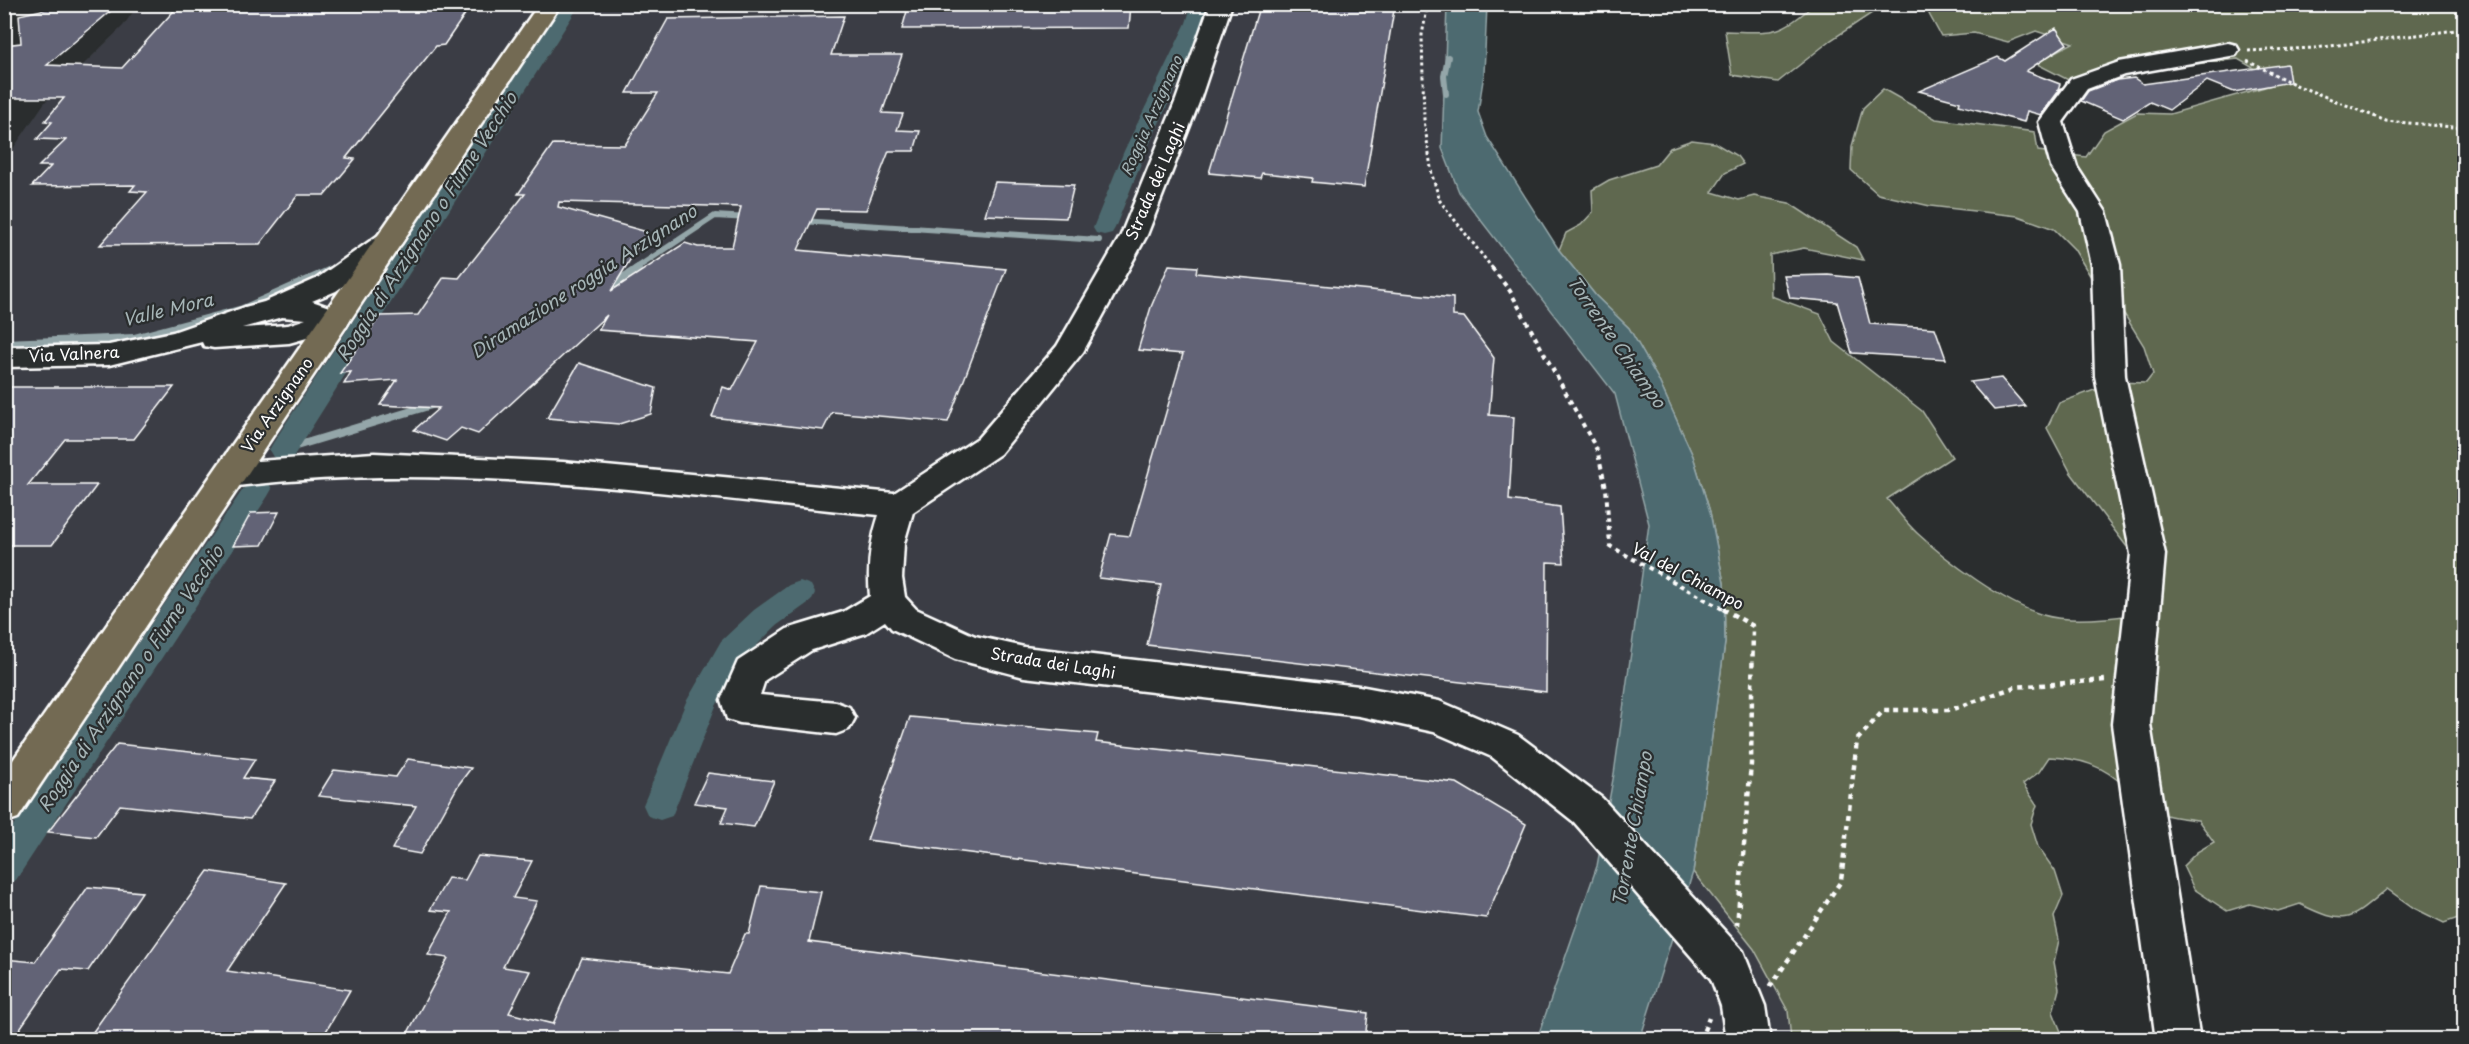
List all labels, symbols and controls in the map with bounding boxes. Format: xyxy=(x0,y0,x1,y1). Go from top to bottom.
water label: Roggia Arzignano xyxy=(1114,51,1188,179)
water label: Roggia di Arzignano o Fiume Vecchio xyxy=(328,86,524,366)
street label: Strada dei Laghi xyxy=(1118,118,1190,243)
water label: Diramazione roggia Arzignano xyxy=(465,197,702,364)
water label: Torrente Chiampo xyxy=(1561,269,1674,414)
water label: Valle Mora xyxy=(120,285,216,332)
street label: Via Valnera xyxy=(28,339,120,367)
street label: Via Arzignano xyxy=(234,352,318,457)
street label: Val del Chiampo xyxy=(1628,535,1749,615)
water label: Roggia di Arzignano o Fiume Vecchio xyxy=(30,539,230,817)
street label: Strada dei Laghi xyxy=(989,640,1117,684)
water label: Torrente Chiampo xyxy=(1605,748,1659,908)

